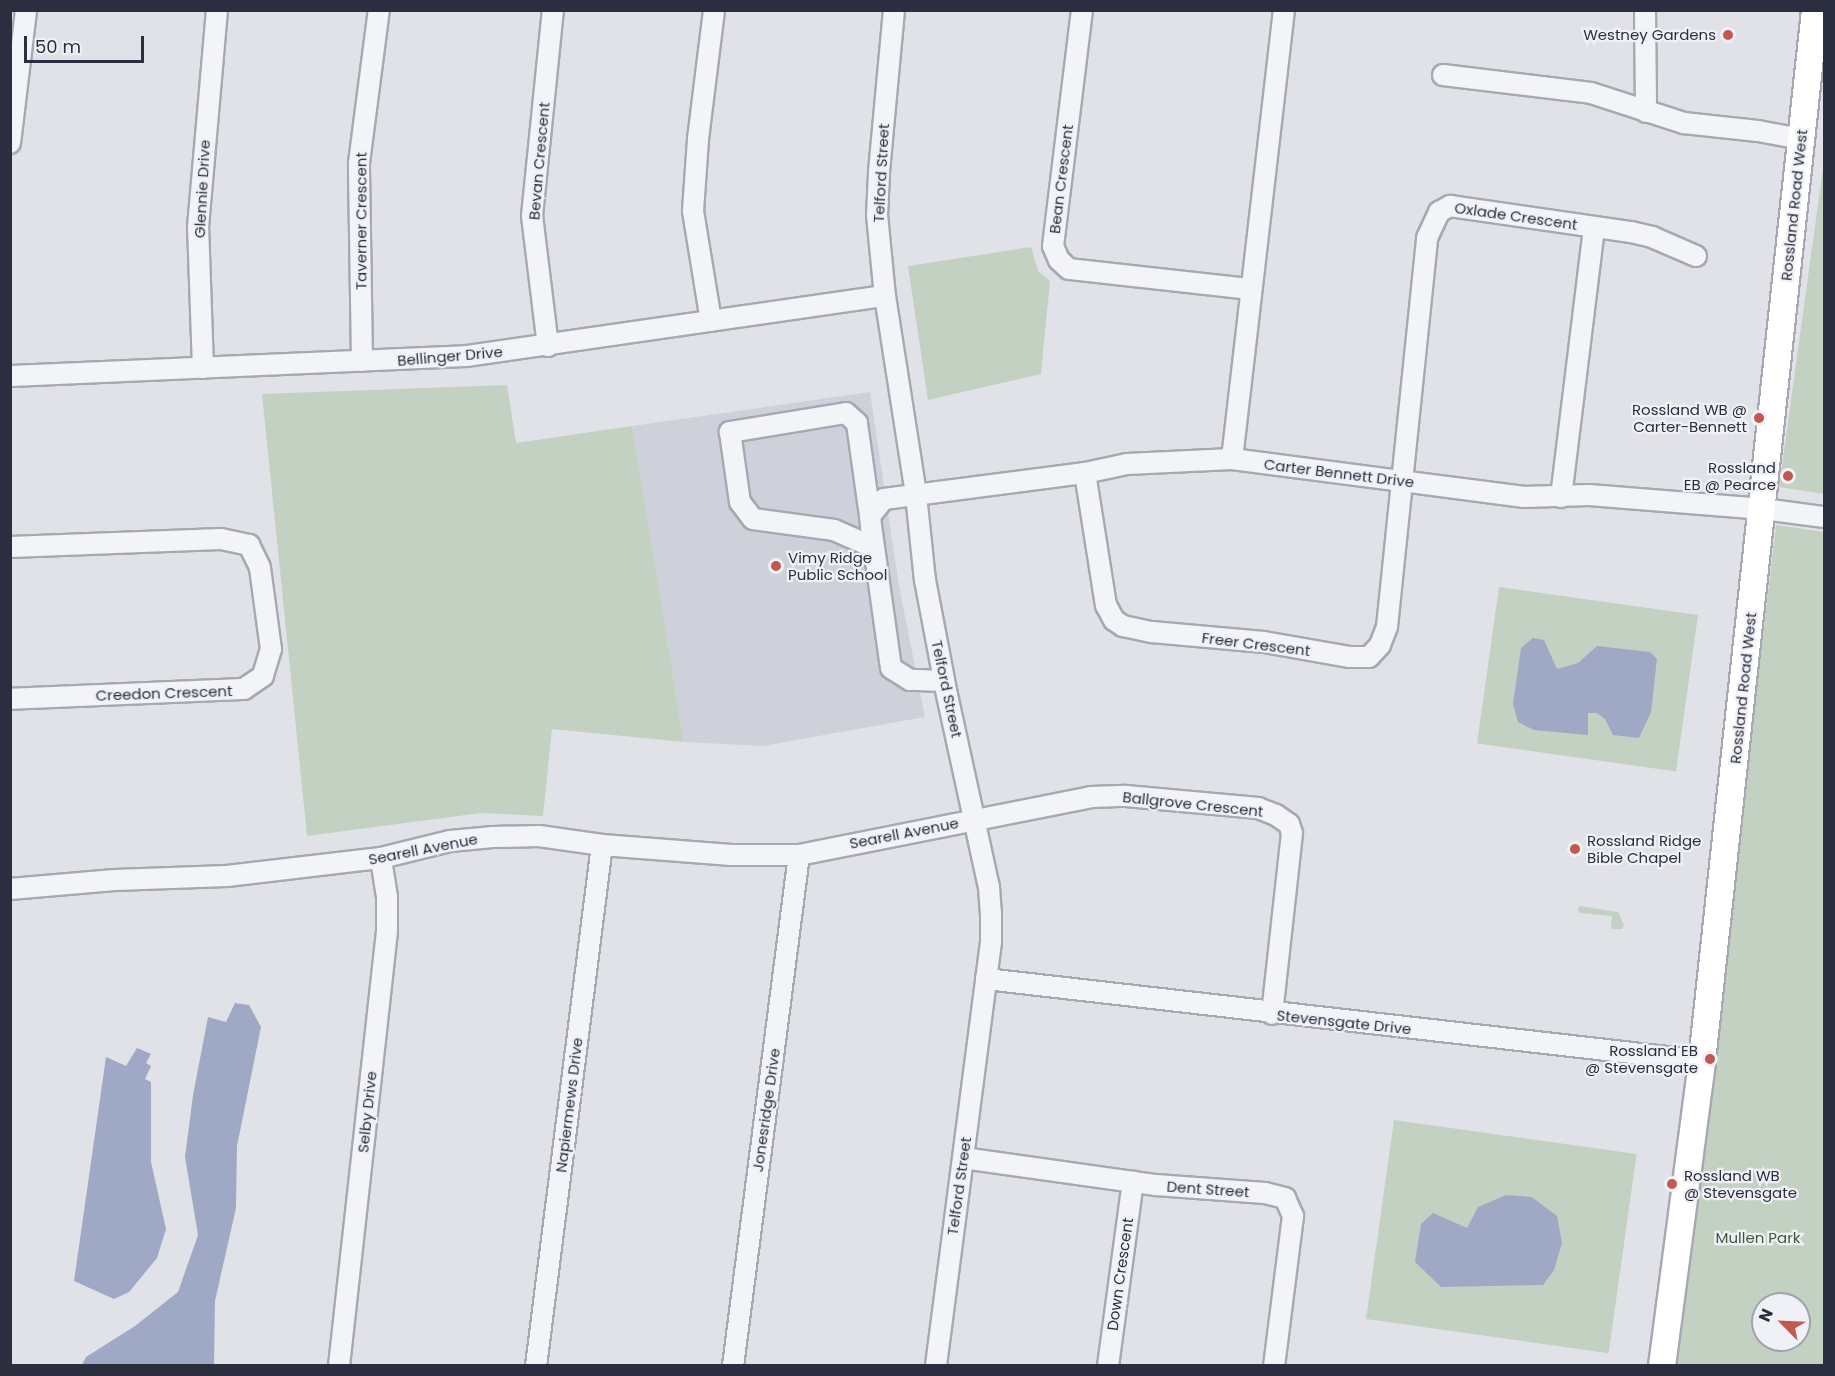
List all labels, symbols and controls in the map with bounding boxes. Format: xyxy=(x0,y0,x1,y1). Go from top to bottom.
scale bar xyxy=(27,24,147,62)
place label: Westney Gardens xyxy=(1583,26,1716,44)
marker: Westney Gardens xyxy=(1721,28,1735,42)
text: 50 m xyxy=(35,34,81,59)
street label: Bevan Crescent xyxy=(525,101,553,221)
street label: Telford Street xyxy=(869,123,893,223)
street label: Bean Crescent xyxy=(1045,123,1077,235)
street label: Rossland Road West xyxy=(1777,128,1811,282)
street label: Glennie Drive xyxy=(190,139,214,239)
street label: Taverner Crescent xyxy=(352,152,370,290)
street label: Oxlade Crescent xyxy=(1453,198,1579,234)
street label: Bellinger Drive xyxy=(397,342,503,370)
place label: Rossland WB @ Carter-Bennett xyxy=(1632,400,1747,435)
marker: Rossland WB @ Carter-Bennett xyxy=(1752,411,1766,425)
street label: Carter Bennett Drive xyxy=(1263,455,1415,491)
place label: Rossland EB @ Pearce xyxy=(1684,458,1776,493)
marker: Rossland EB @ Pearce xyxy=(1781,469,1795,483)
place label: Vimy Ridge Public School xyxy=(788,548,887,583)
marker: Vimy Ridge Public School xyxy=(769,559,783,573)
street label: Rossland Road West xyxy=(1726,611,1760,765)
street label: Freer Crescent xyxy=(1201,628,1311,660)
street label: Telford Street xyxy=(928,639,966,739)
street label: Creedon Crescent xyxy=(95,682,233,704)
street label: Ballgrove Crescent xyxy=(1122,788,1264,820)
street label: Searell Avenue xyxy=(848,814,960,852)
street label: Searell Avenue xyxy=(367,830,479,868)
place label: Rossland Ridge Bible Chapel xyxy=(1587,831,1701,866)
marker: Rossland Ridge Bible Chapel xyxy=(1568,842,1582,856)
street label: Stevensgate Drive xyxy=(1276,1006,1412,1038)
street label: Napiermews Drive xyxy=(552,1036,586,1174)
place label: Rossland EB @ Stevensgate xyxy=(1585,1041,1698,1076)
street label: Jonesridge Drive xyxy=(748,1047,784,1173)
marker: Rossland EB @ Stevensgate xyxy=(1703,1052,1717,1066)
street label: Selby Drive xyxy=(354,1070,380,1154)
street label: Telford Street xyxy=(943,1136,975,1236)
place label: Rossland WB @ Stevensgate xyxy=(1684,1166,1797,1201)
street label: Dent Street xyxy=(1166,1177,1250,1201)
marker: Rossland WB @ Stevensgate xyxy=(1665,1177,1679,1191)
street label: Down Crescent xyxy=(1103,1216,1137,1332)
park label: Mullen Park xyxy=(1716,1229,1800,1247)
north arrow xyxy=(1751,1292,1811,1352)
text: N xyxy=(1753,1305,1779,1325)

